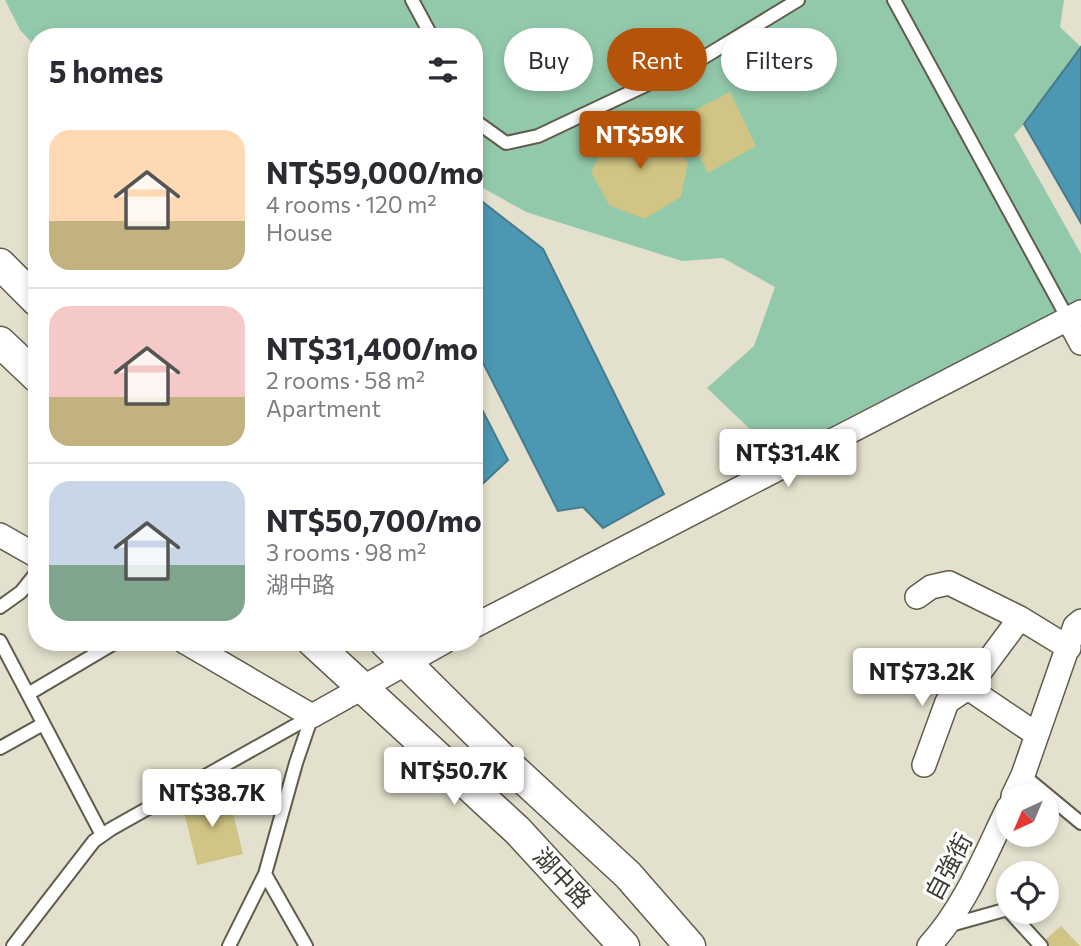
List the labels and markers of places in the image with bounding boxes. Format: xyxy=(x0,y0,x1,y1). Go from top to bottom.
pin: NT$59K xyxy=(583,111,697,171)
pin: NT$31.4K xyxy=(716,430,860,489)
pin: NT$73.2K xyxy=(850,648,994,708)
pin: NT$50.7K xyxy=(382,748,526,807)
pin: NT$38.7K xyxy=(140,770,284,829)

